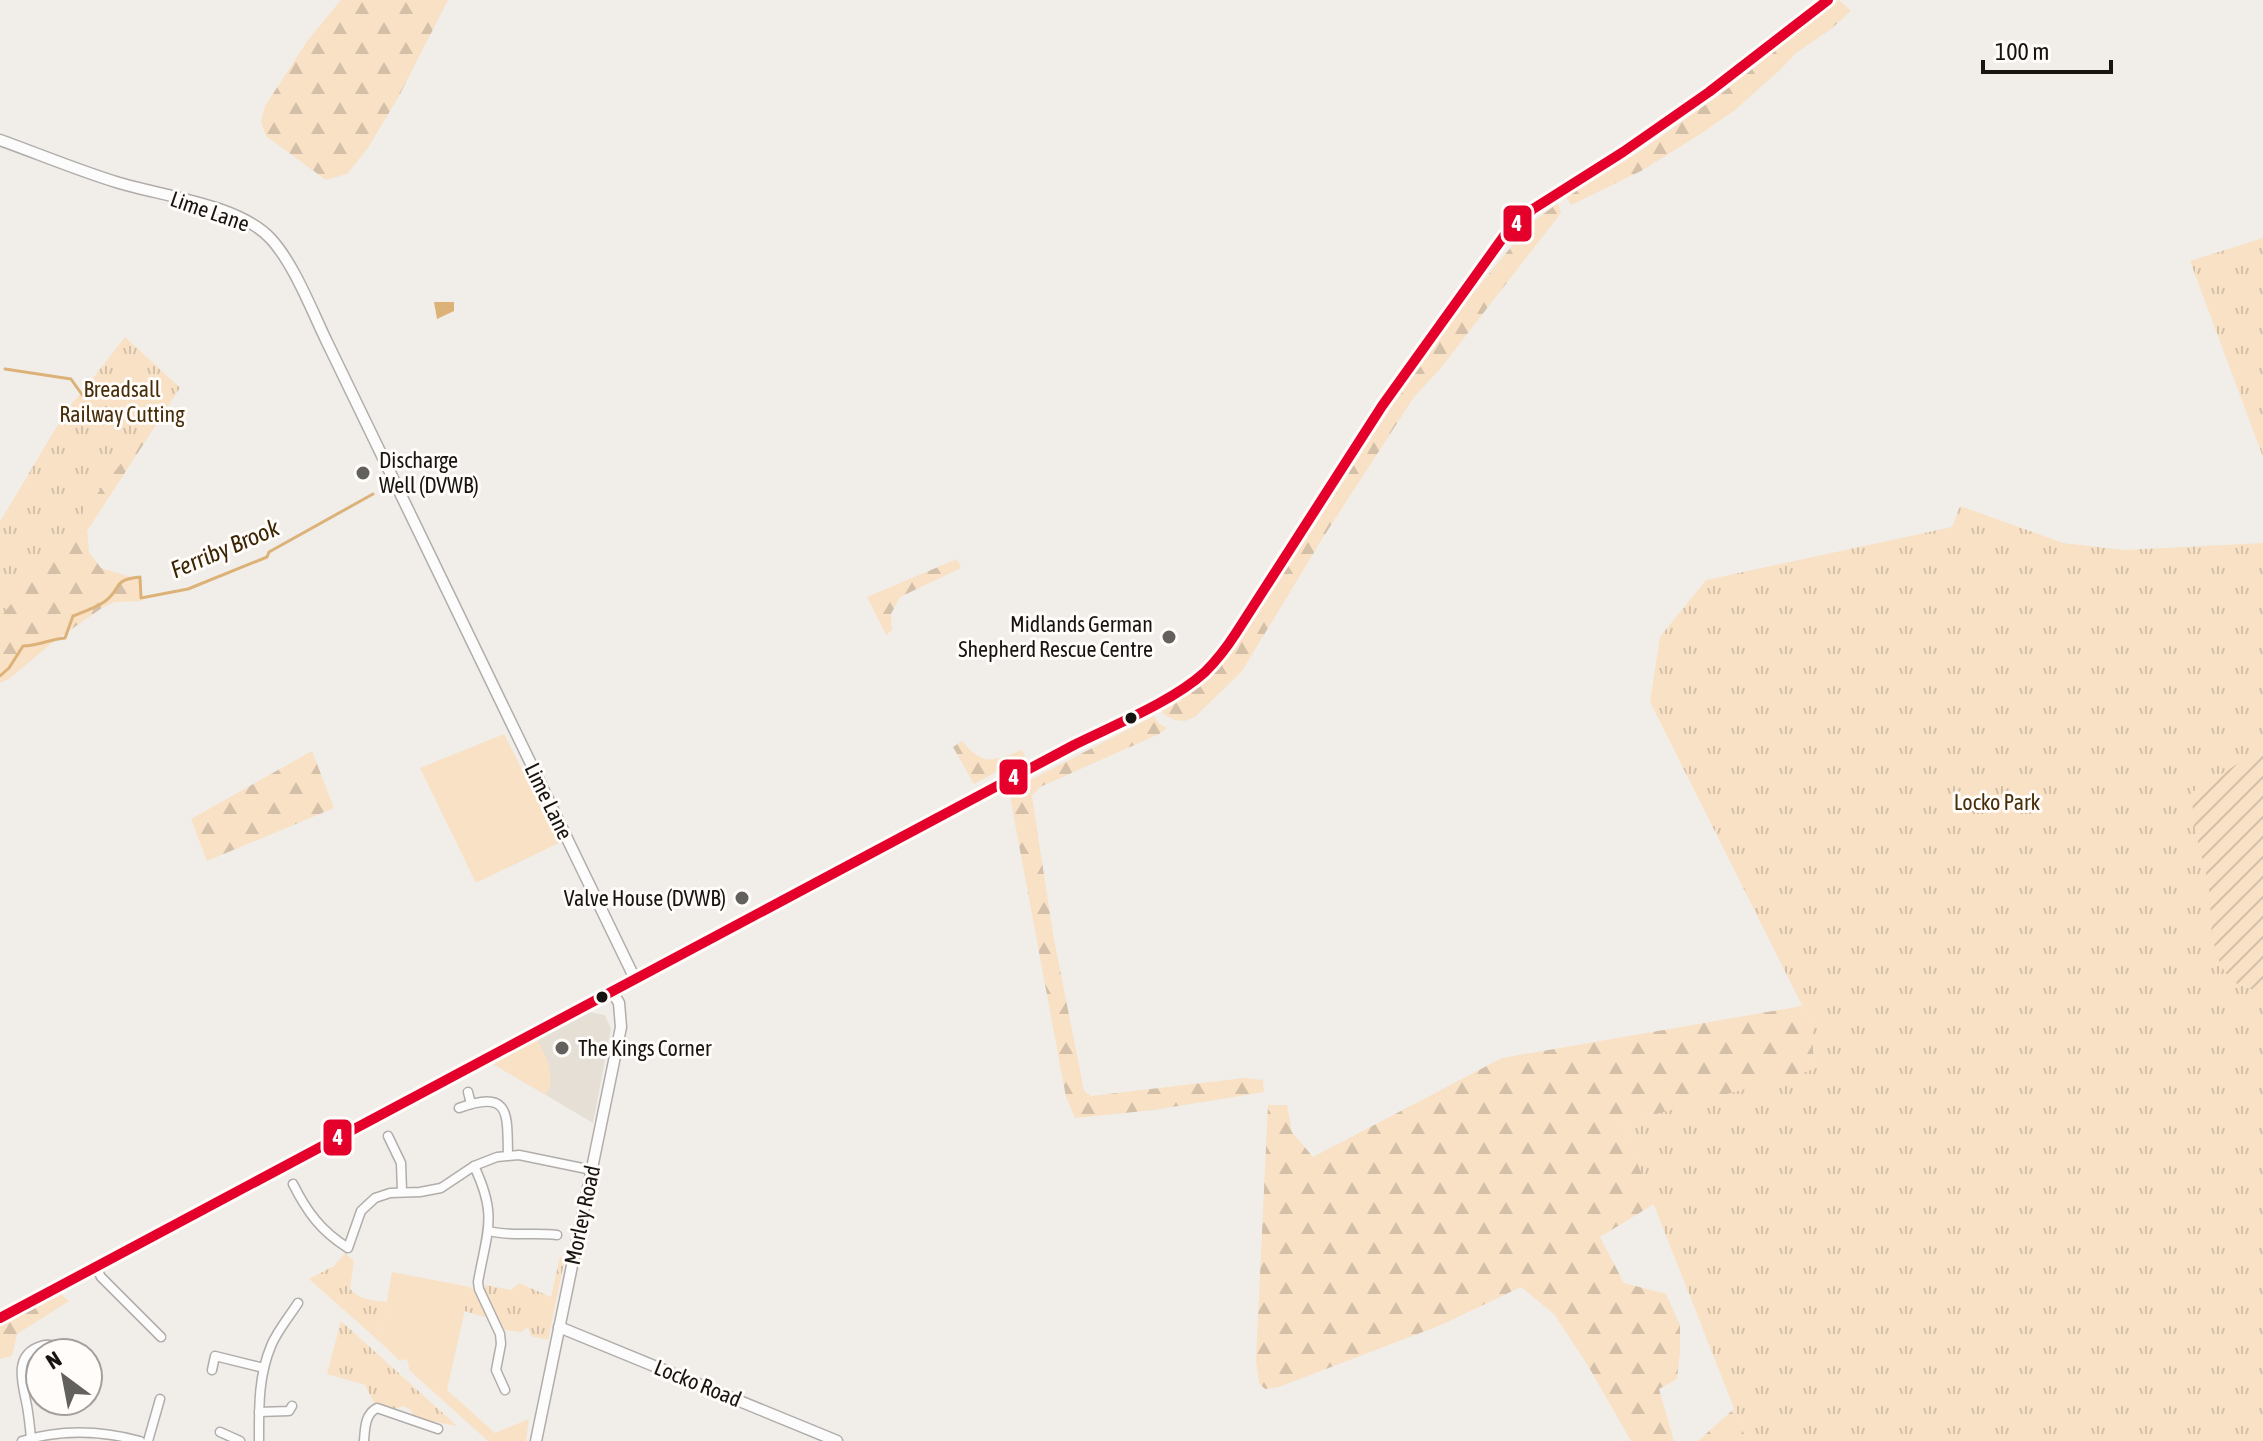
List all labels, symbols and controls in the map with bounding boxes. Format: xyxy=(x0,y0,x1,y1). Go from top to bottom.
scale bar xyxy=(1983,24,2111,74)
text: 100 m xyxy=(1995,38,2049,65)
street label: Lime Lane xyxy=(167,185,253,237)
line badge: 4 xyxy=(1502,204,1533,243)
text: 4 xyxy=(1511,210,1522,236)
park label: Breadsall Railway Cutting xyxy=(59,376,185,427)
place label: Discharge Well (DVWB) xyxy=(379,447,479,498)
marker: Discharge Well (DVWB) xyxy=(354,464,372,482)
water label: Ferriby Brook xyxy=(167,513,283,583)
place label: Midlands German Shepherd Rescue Centre xyxy=(958,611,1153,662)
marker: Midlands German Shepherd Rescue Centre xyxy=(1160,628,1178,646)
unlabelled marker xyxy=(1123,710,1139,726)
line badge: 4 xyxy=(998,758,1029,796)
street label: Lime Lane xyxy=(519,759,579,843)
text: 4 xyxy=(1008,764,1019,790)
park label: Locko Park xyxy=(1954,789,2040,815)
place label: Valve House (DVWB) xyxy=(564,885,726,911)
marker: Valve House (DVWB) xyxy=(733,889,751,907)
unlabelled marker xyxy=(594,989,610,1005)
place label: The Kings Corner xyxy=(578,1035,712,1061)
marker: The Kings Corner xyxy=(553,1039,571,1057)
line badge: 4 xyxy=(322,1118,353,1157)
text: 4 xyxy=(332,1124,343,1150)
street label: Morley Road xyxy=(559,1163,605,1267)
north arrow xyxy=(24,1337,104,1417)
text: N xyxy=(41,1346,66,1375)
street label: Locko Road xyxy=(651,1354,745,1412)

